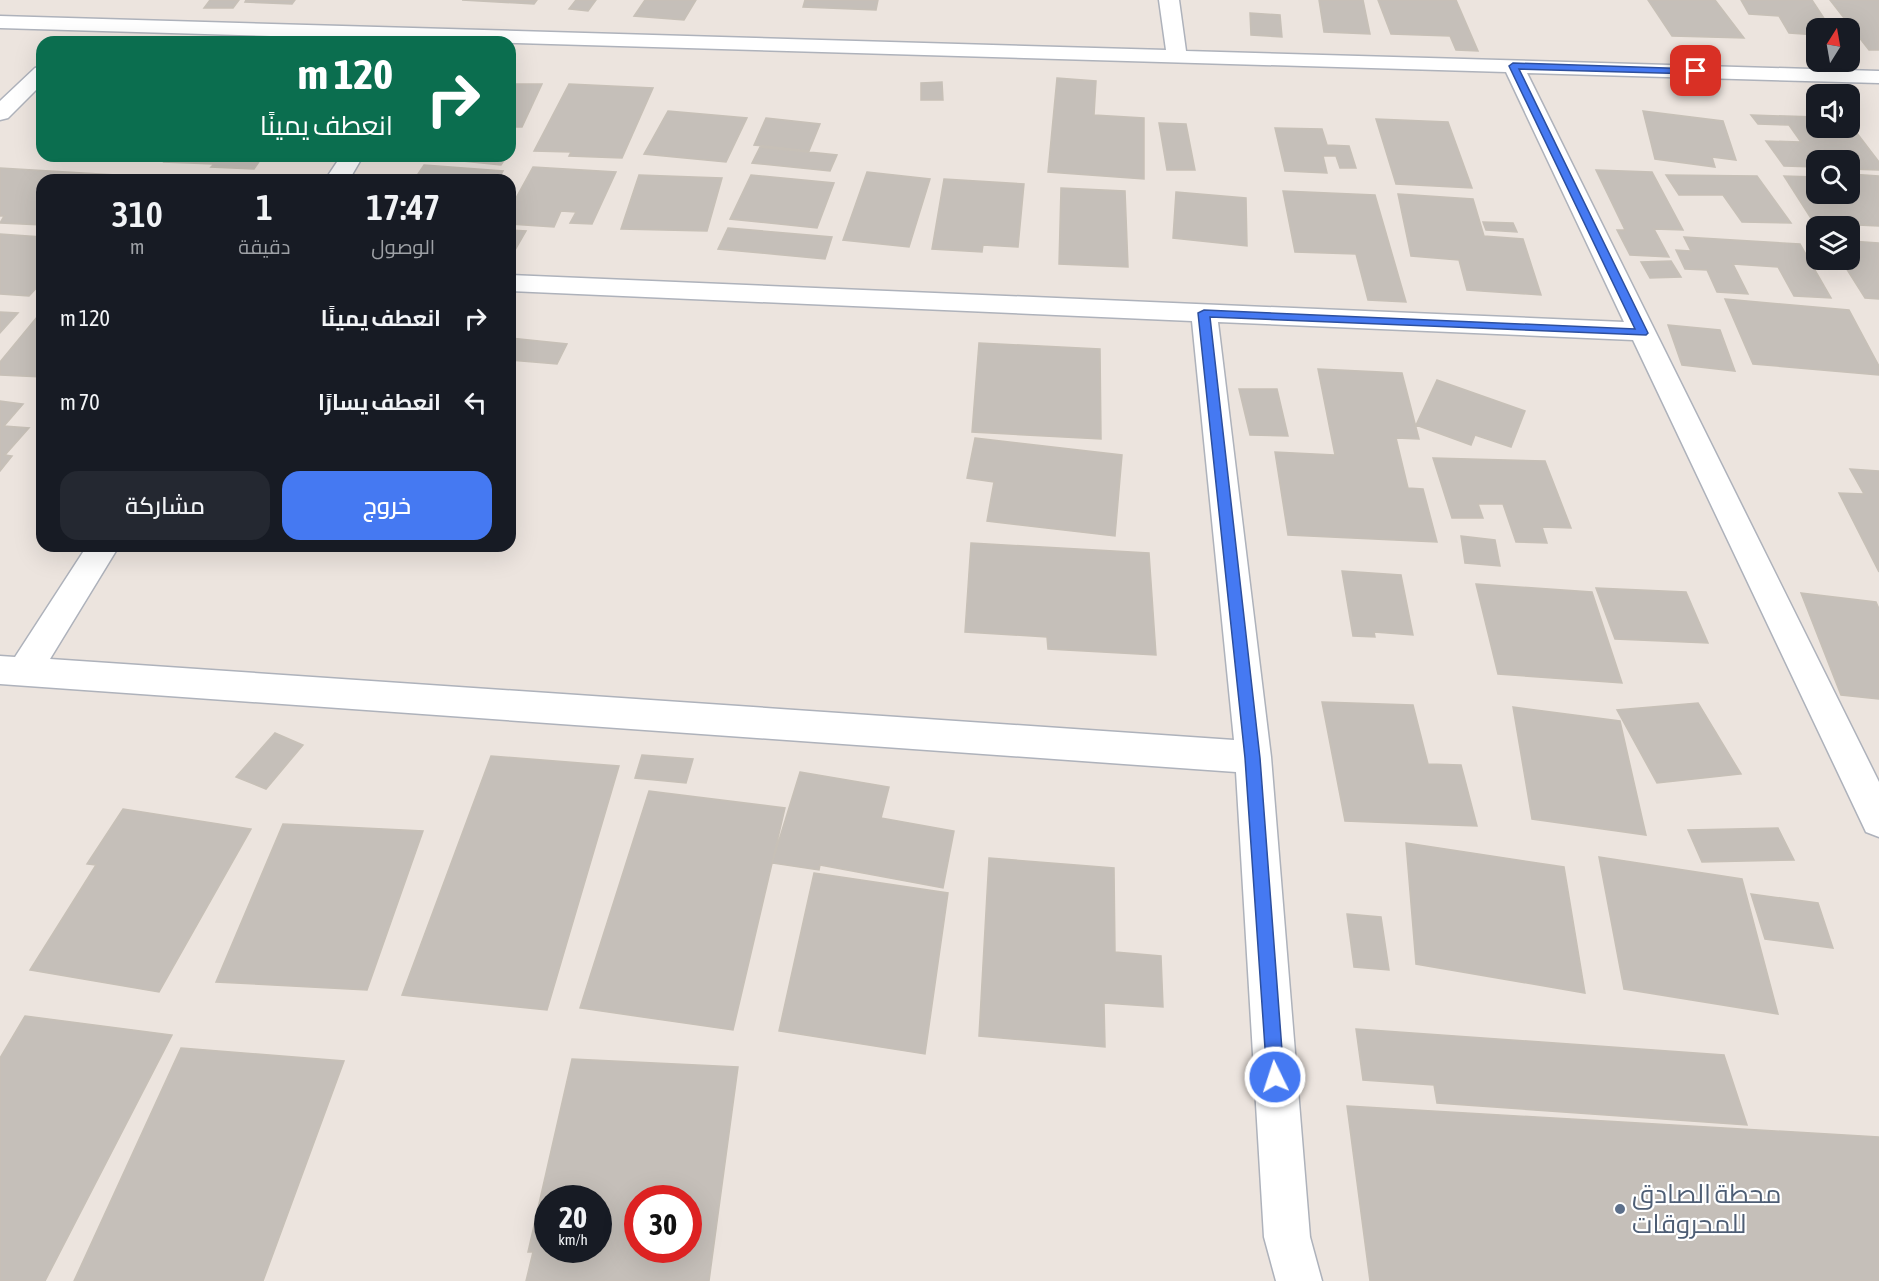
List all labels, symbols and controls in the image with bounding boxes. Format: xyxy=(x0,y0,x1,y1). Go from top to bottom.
north arrow xyxy=(1806,18,1860,72)
map controls xyxy=(1806,18,1860,270)
pin xyxy=(1670,45,1721,96)
text: 120 m xyxy=(298,50,393,98)
icon: arrive xyxy=(1679,54,1712,87)
icon: right xyxy=(414,60,492,138)
button: sound xyxy=(1806,84,1860,138)
text: انعطف يمينًا xyxy=(260,110,393,141)
button: search xyxy=(1806,150,1860,204)
text: 1 xyxy=(256,186,273,228)
text: 17:47 xyxy=(366,186,440,228)
text: 310 xyxy=(112,193,163,235)
button: layers xyxy=(1806,216,1860,270)
text: m xyxy=(130,235,144,258)
text: دقيقة xyxy=(238,235,290,258)
text: الوصول xyxy=(371,235,435,258)
icon: right xyxy=(459,302,492,335)
text: 120 m xyxy=(60,305,110,331)
text: انعطف يمينًا xyxy=(321,305,441,331)
icon: left xyxy=(459,386,492,419)
text: 70 m xyxy=(60,389,100,415)
text: انعطف يسارًا xyxy=(318,389,441,415)
button: مشاركة xyxy=(60,471,270,540)
button: خروج xyxy=(282,471,492,540)
position arrow xyxy=(1243,1045,1307,1109)
place label: محطة الصادق للمحروقات xyxy=(1632,1179,1781,1239)
speed limit sign: 30 xyxy=(624,1185,702,1263)
text: 20 xyxy=(559,1200,587,1234)
marker: محطة الصادق للمحروقات xyxy=(1613,1202,1627,1216)
text: km/h xyxy=(558,1231,588,1248)

